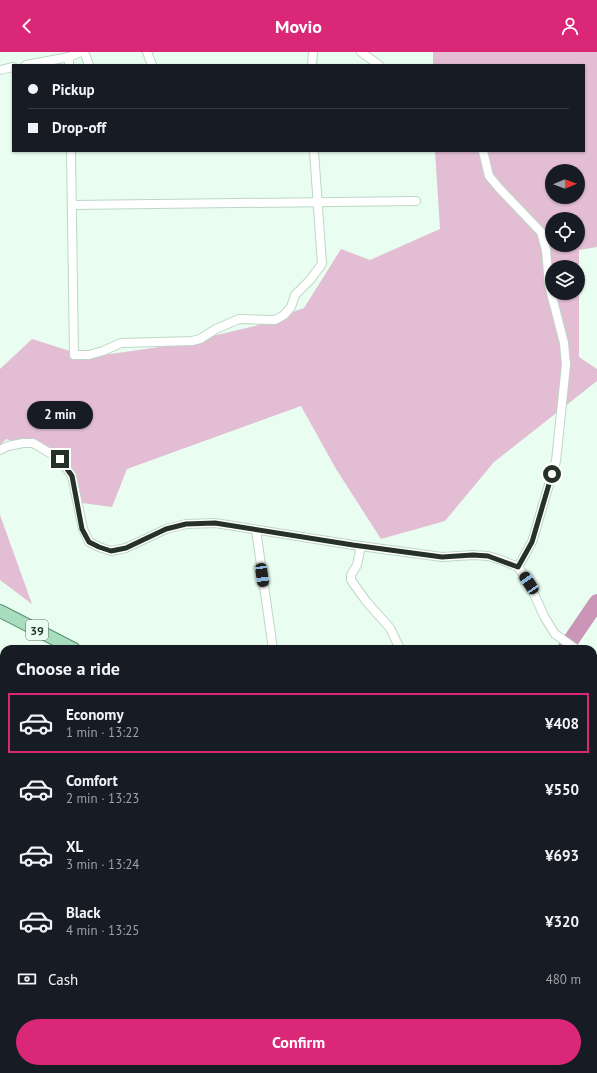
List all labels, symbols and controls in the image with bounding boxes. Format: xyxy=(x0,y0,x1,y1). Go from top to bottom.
icon: back xyxy=(16,15,38,37)
text: Movio xyxy=(275,15,322,38)
icon: person xyxy=(559,15,581,37)
text: Pickup xyxy=(52,80,95,99)
text: Drop-off xyxy=(52,118,106,137)
north arrow xyxy=(545,164,585,204)
map controls xyxy=(545,164,585,300)
button: locate xyxy=(545,212,585,252)
button: layers xyxy=(545,260,585,300)
callout: 2 min xyxy=(27,401,93,429)
text: 2 min xyxy=(44,406,76,423)
route end xyxy=(51,450,69,468)
route start xyxy=(543,465,561,483)
car xyxy=(254,562,270,588)
car xyxy=(517,570,541,596)
road number: 39 xyxy=(26,620,48,640)
text: Choose a ride xyxy=(16,657,120,680)
icon: car xyxy=(18,705,54,741)
text: Economy xyxy=(66,705,124,724)
text: ¥408 xyxy=(545,714,579,733)
text: 1 min · 13:22 xyxy=(66,724,139,741)
icon: car xyxy=(18,771,54,807)
text: Comfort xyxy=(66,771,118,790)
text: ¥550 xyxy=(545,780,579,799)
text: 2 min · 13:23 xyxy=(66,790,139,807)
icon: car xyxy=(18,837,54,873)
text: XL xyxy=(66,837,83,856)
text: ¥693 xyxy=(545,846,579,865)
text: 3 min · 13:24 xyxy=(66,856,139,873)
icon: car xyxy=(18,903,54,939)
text: Black xyxy=(66,903,101,922)
text: ¥320 xyxy=(545,912,579,931)
text: 4 min · 13:25 xyxy=(66,922,139,939)
icon: cash xyxy=(16,968,38,990)
text: Cash xyxy=(48,970,78,989)
text: 480 m xyxy=(546,971,581,988)
button: Confirm xyxy=(16,1019,581,1065)

